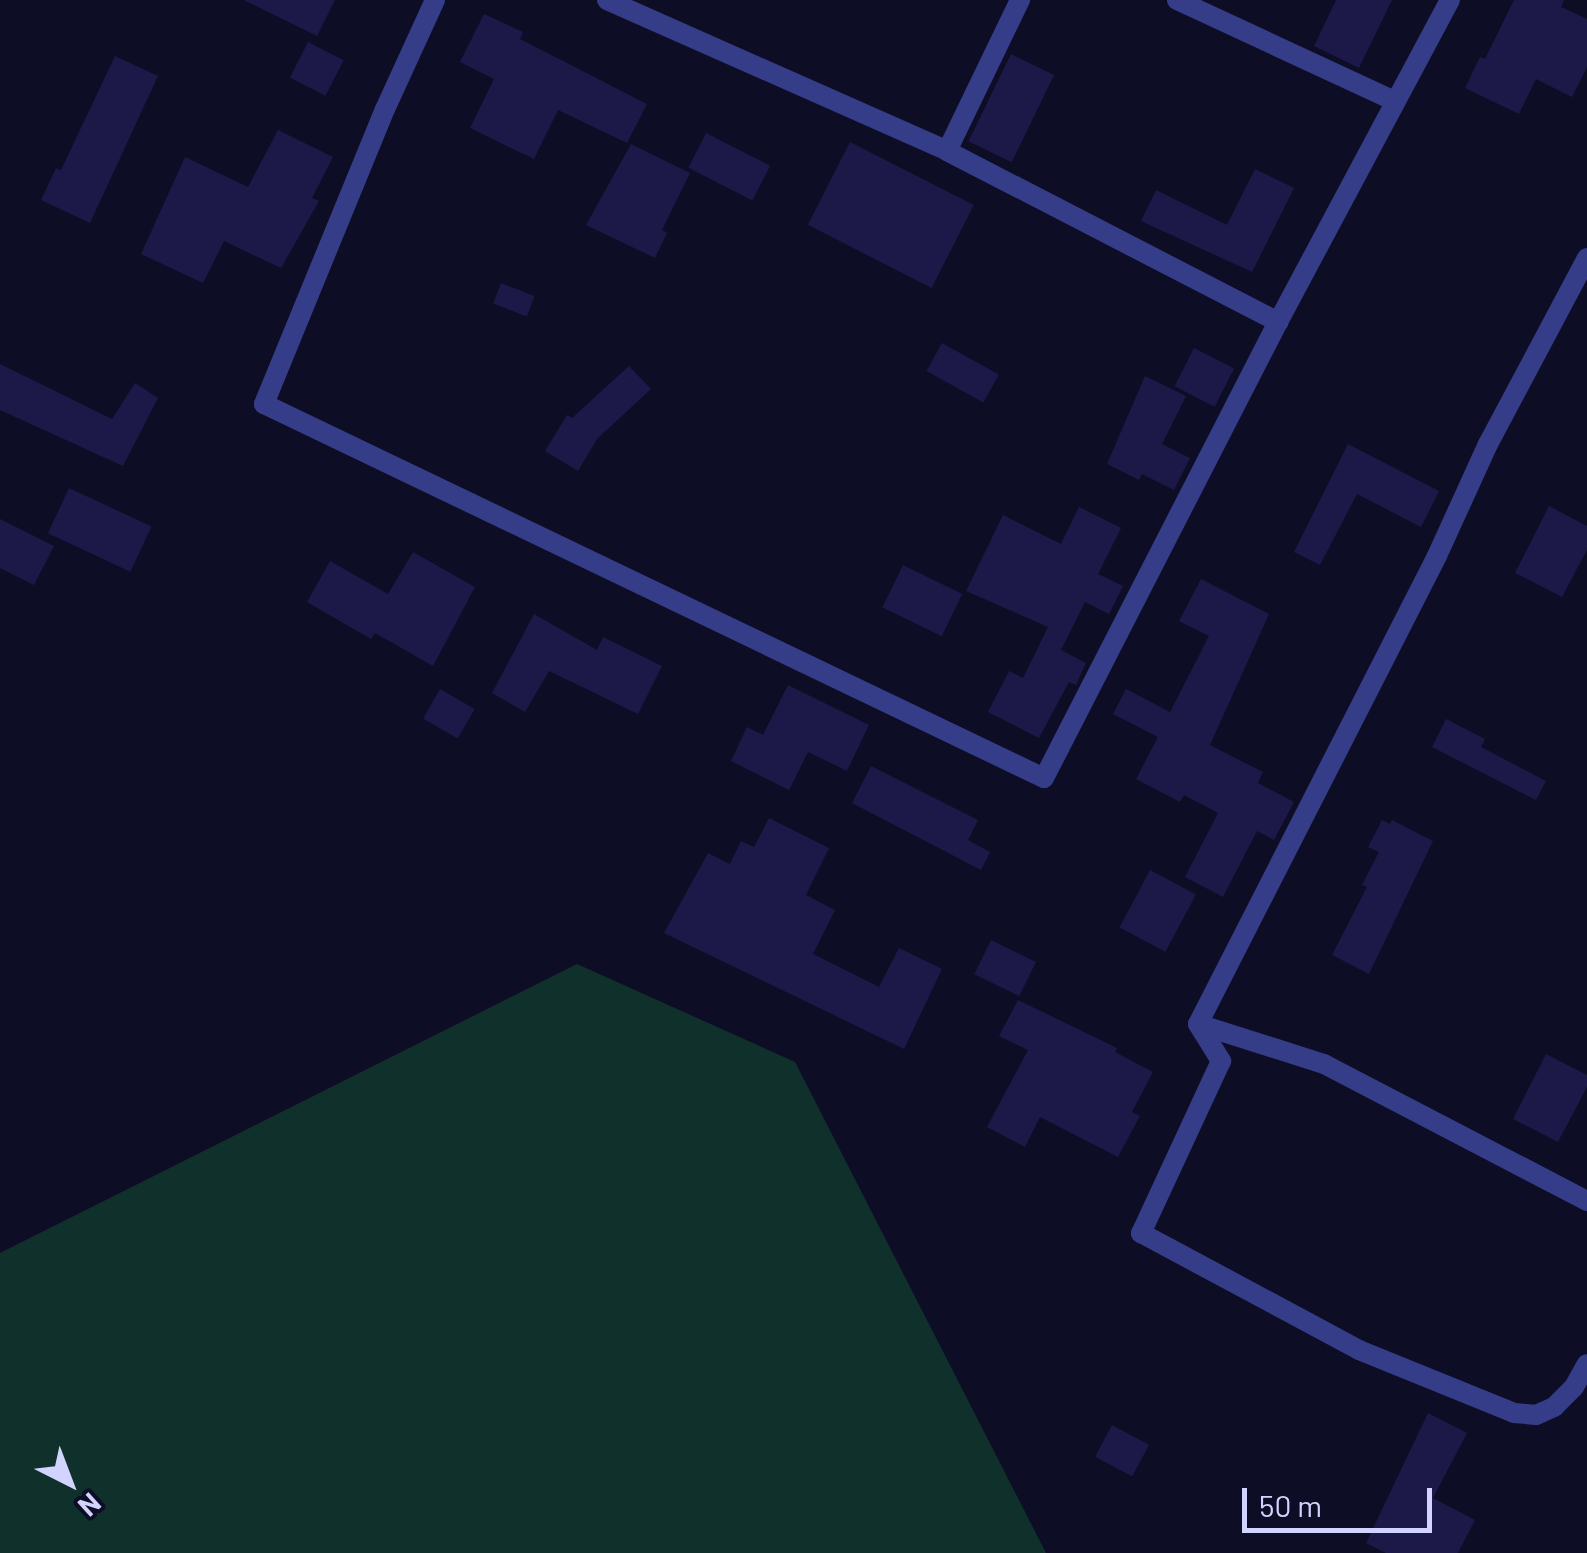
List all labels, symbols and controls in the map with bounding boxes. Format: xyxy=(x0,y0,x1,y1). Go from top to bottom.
north arrow xyxy=(20,1433,120,1533)
scale bar xyxy=(1247,1468,1437,1530)
text: N xyxy=(72,1486,108,1524)
text: 50 m xyxy=(1259,1487,1322,1523)

